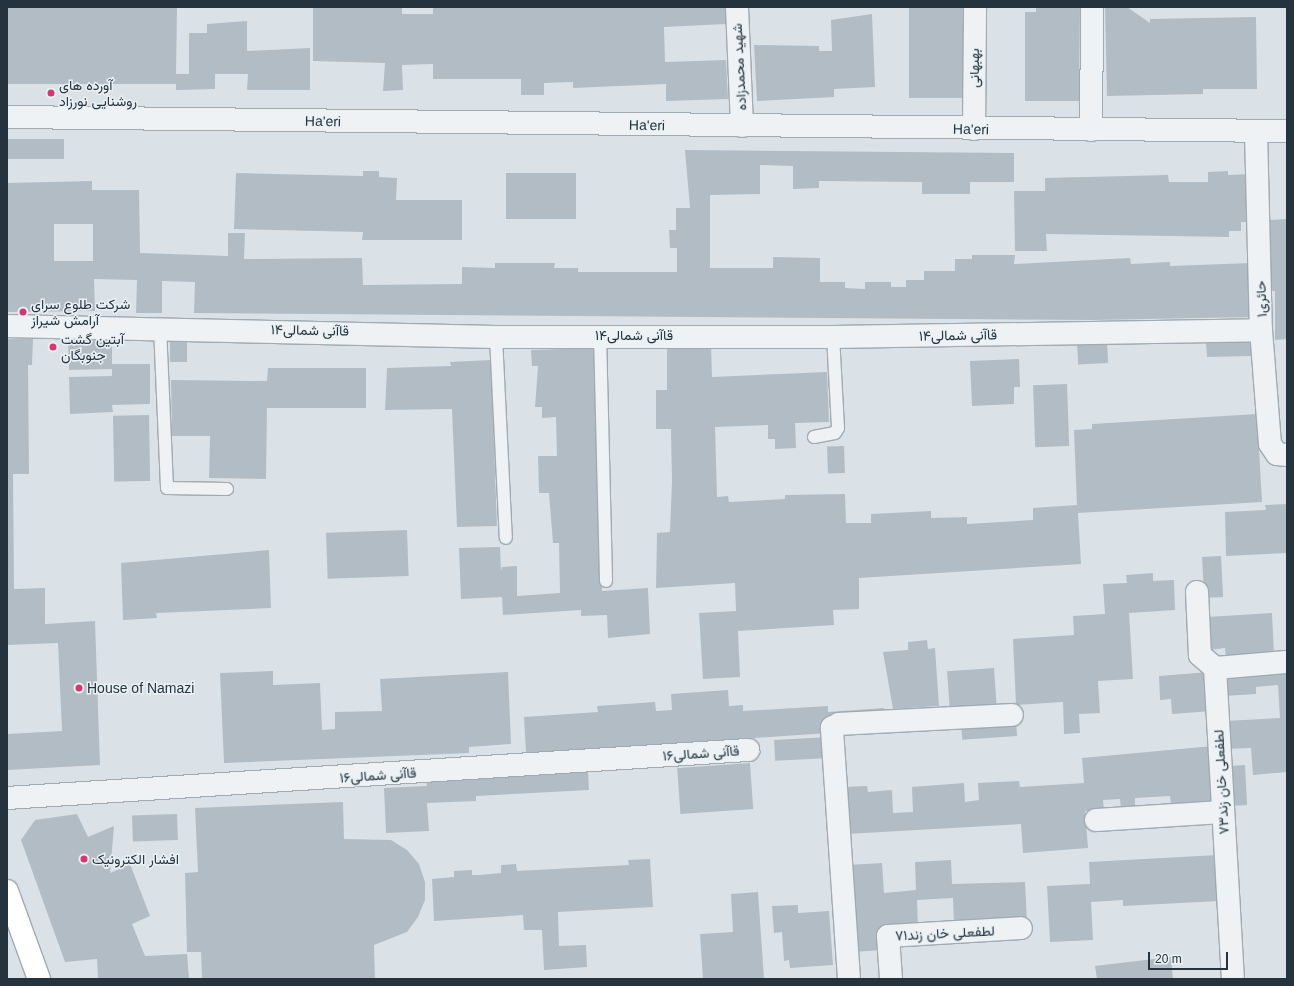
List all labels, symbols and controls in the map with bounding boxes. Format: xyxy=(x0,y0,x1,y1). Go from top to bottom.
street label: شهید محمدزاده xyxy=(728,23,750,111)
street label: بهبهانی xyxy=(966,48,982,88)
place label: آورده های روشنایی نورزاد xyxy=(59,77,137,110)
marker: آورده های روشنایی نورزاد xyxy=(46,88,56,98)
street label: Ha'eri xyxy=(305,112,341,130)
street label: Ha'eri xyxy=(629,116,665,134)
street label: Ha'eri xyxy=(953,120,989,138)
street label: حائری۱ xyxy=(1252,280,1270,318)
place label: شرکت طلوع سرای آرامش شیراز xyxy=(31,296,130,328)
marker: شرکت طلوع سرای آرامش شیراز xyxy=(18,307,28,317)
street label: قاآنی شمالی۱۴ xyxy=(271,321,349,339)
street label: قاآنی شمالی۱۴ xyxy=(919,326,997,344)
street label: قاآنی شمالی۱۴ xyxy=(595,327,673,343)
place label: آبتین گشت جنوبگان xyxy=(61,331,124,364)
marker: آبتین گشت جنوبگان xyxy=(48,342,58,352)
place label: House of Namazi xyxy=(87,680,194,696)
marker: House of Namazi xyxy=(74,683,84,693)
street label: لطفعلی خان زند۷۳ xyxy=(1210,729,1232,835)
street label: قاآنی شمالی۱۶ xyxy=(662,742,740,764)
street label: قاآنی شمالی۱۶ xyxy=(339,764,417,786)
place label: افشار الکترونیک xyxy=(92,851,179,867)
marker: افشار الکترونیک xyxy=(79,854,89,864)
street label: لطفعلی خان زند۷۱ xyxy=(895,922,995,944)
scale bar xyxy=(1150,944,1230,970)
text: 20 m xyxy=(1155,952,1182,966)

